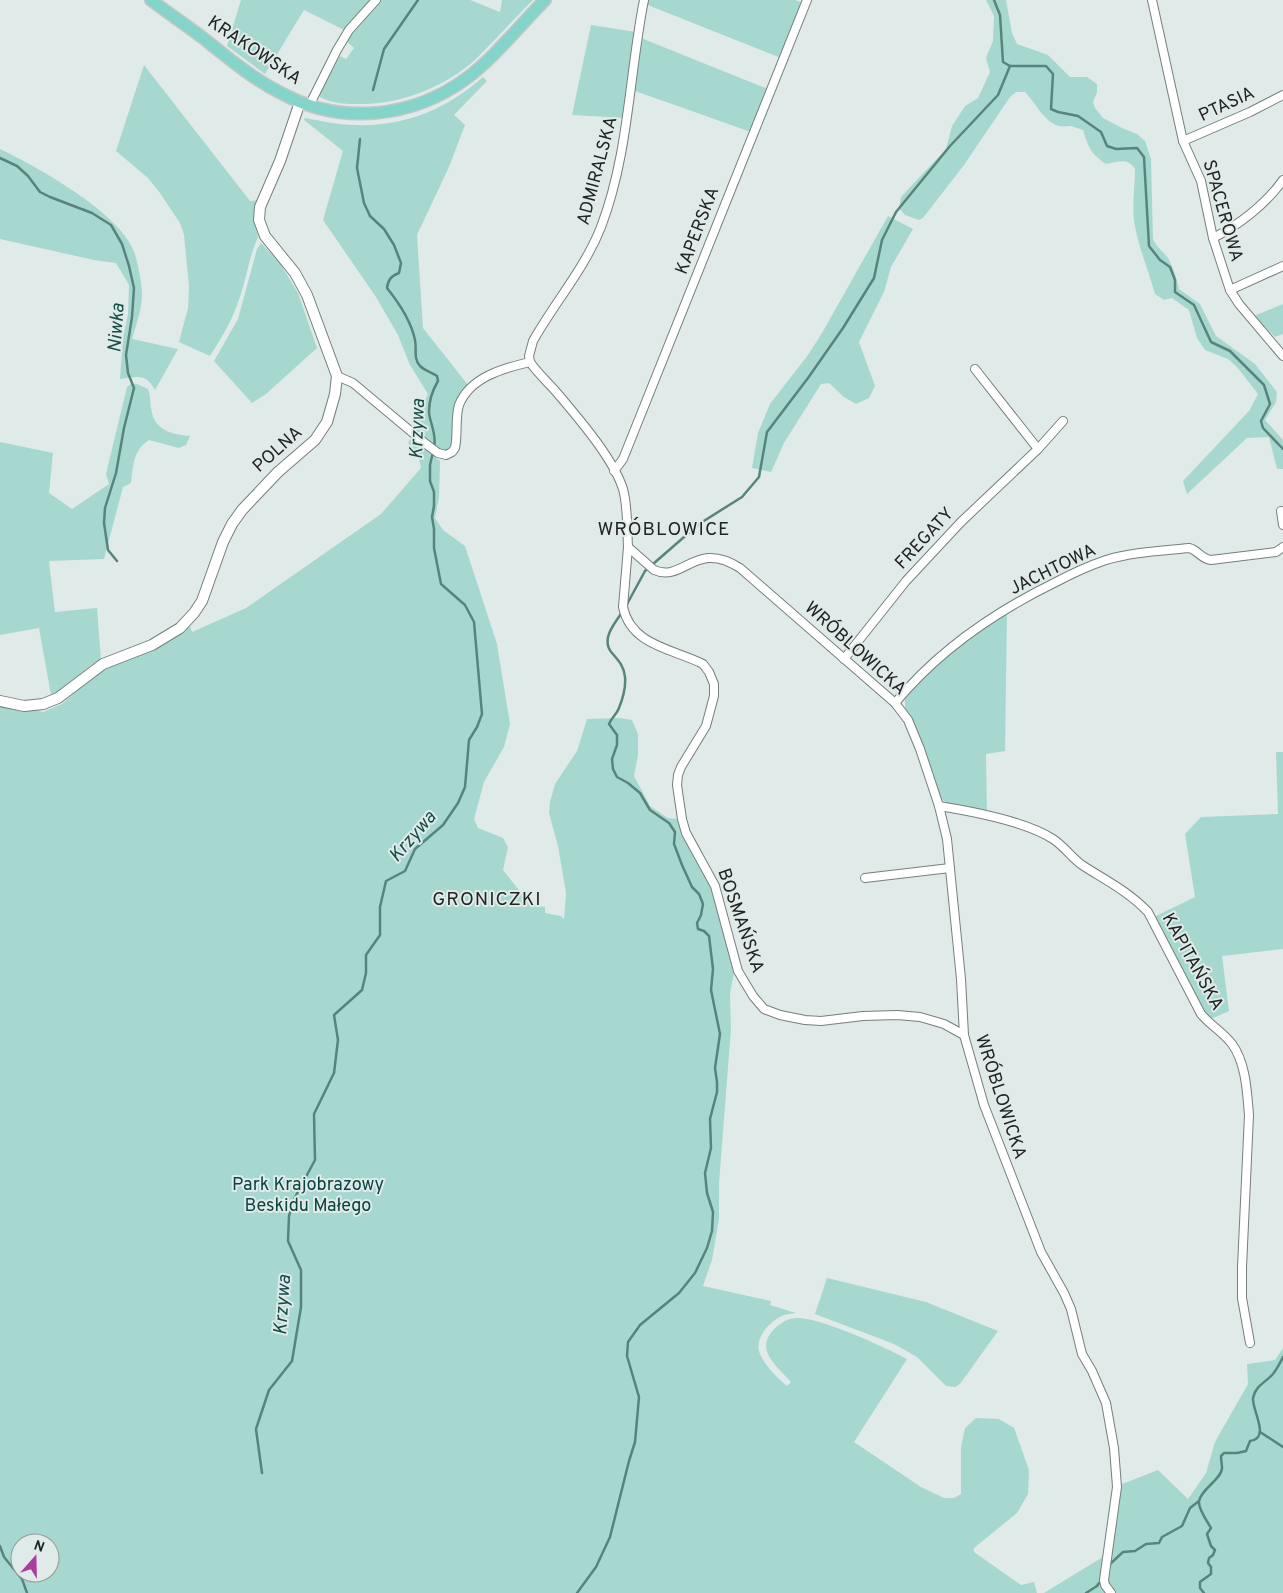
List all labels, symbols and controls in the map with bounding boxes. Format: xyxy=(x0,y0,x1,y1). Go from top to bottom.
street label: KRAKOWSKA xyxy=(203,11,305,91)
street label: PTASIA xyxy=(1195,82,1259,128)
street label: ADMIRALSKA xyxy=(572,114,624,228)
street label: SPACEROWA xyxy=(1196,157,1248,265)
street label: KAPERSKA xyxy=(671,184,725,278)
water label: Niwka xyxy=(103,302,131,354)
water label: Krzywa xyxy=(405,398,431,460)
street label: POLNA xyxy=(248,422,308,478)
street label: FREGATY xyxy=(891,503,959,575)
district label: WRÓBLOWICE xyxy=(598,517,730,542)
street label: JACHTOWA xyxy=(1006,539,1100,601)
street label: WRÓBLOWICKA xyxy=(799,596,912,701)
water label: Krzywa xyxy=(384,806,442,868)
street label: BOSMAŃSKA xyxy=(711,865,771,976)
district label: GRONICZKI xyxy=(432,888,542,912)
street label: KAPITAŃSKA xyxy=(1156,908,1230,1015)
street label: WRÓBLOWICKA xyxy=(969,1031,1033,1162)
park label: Park Krajobrazowy Beskidu Małego xyxy=(232,1174,384,1218)
water label: Krzywa xyxy=(269,1274,297,1336)
north arrow xyxy=(10,1533,60,1583)
text: N xyxy=(31,1537,47,1557)

